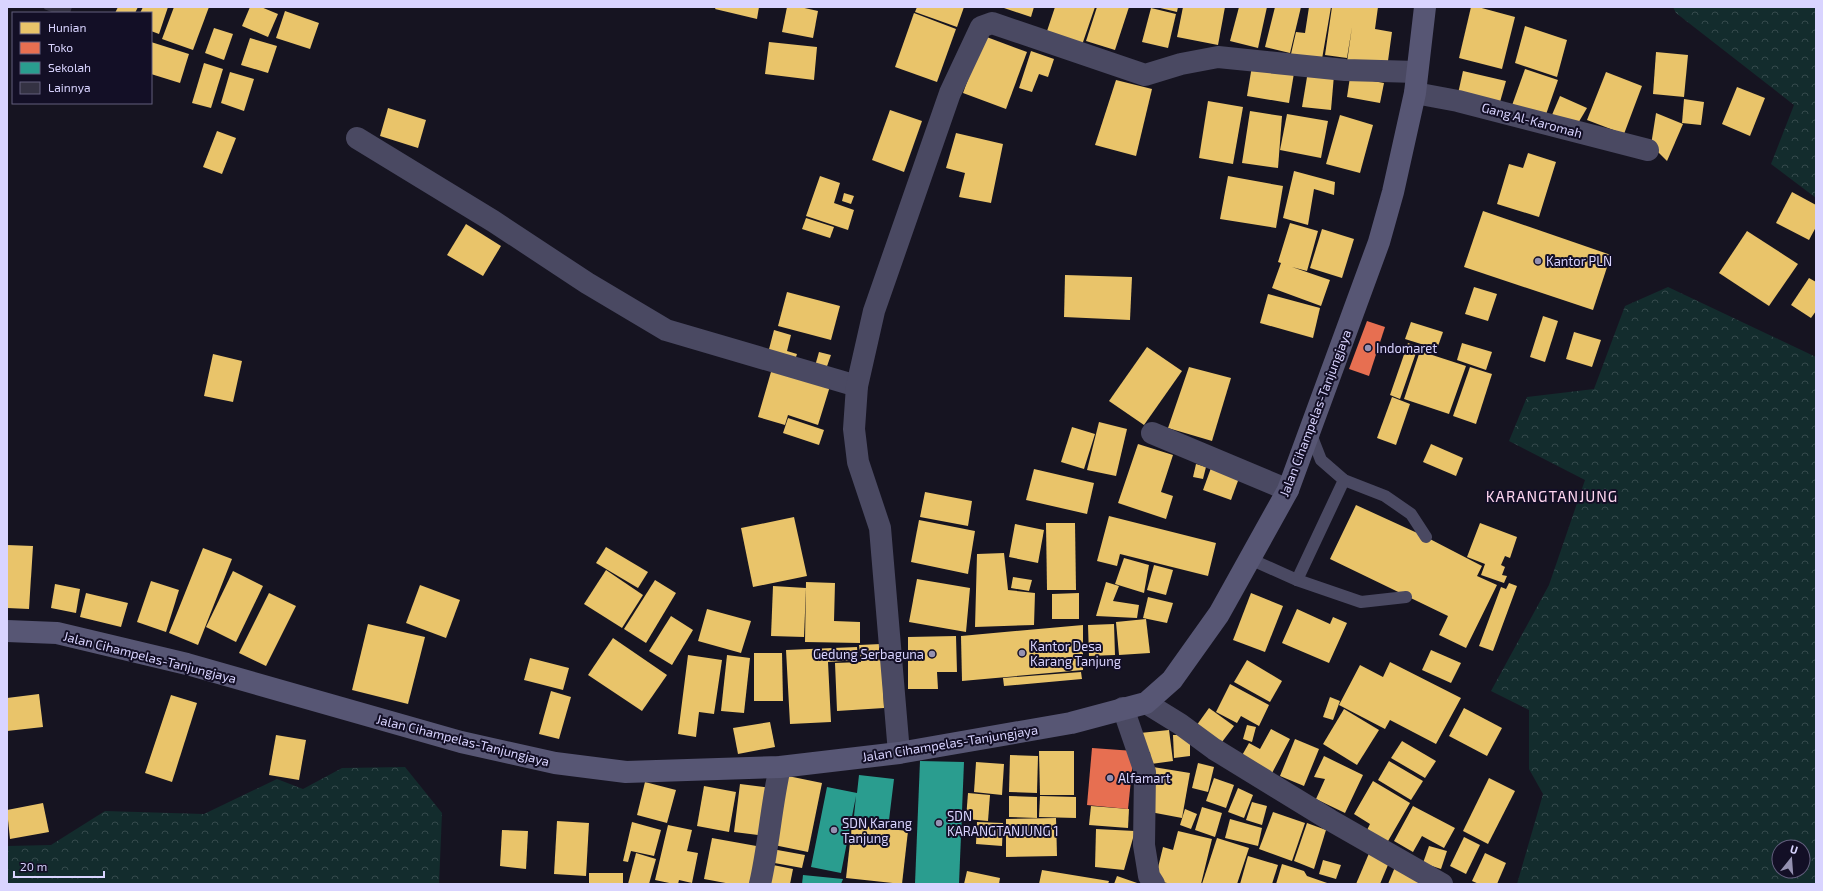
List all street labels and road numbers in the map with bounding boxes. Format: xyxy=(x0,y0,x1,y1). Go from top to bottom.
street label: Gang Al-Karomah xyxy=(1480,99,1584,141)
street label: Jalan Cihampelas-Tanjungjaya xyxy=(1276,327,1354,499)
street label: Jalan Cihampelas-Tanjungjaya xyxy=(62,628,238,686)
street label: Jalan Cihampelas-Tanjungjaya xyxy=(375,711,551,769)
street label: Jalan Cihampelas-Tanjungjaya xyxy=(861,721,1039,765)

